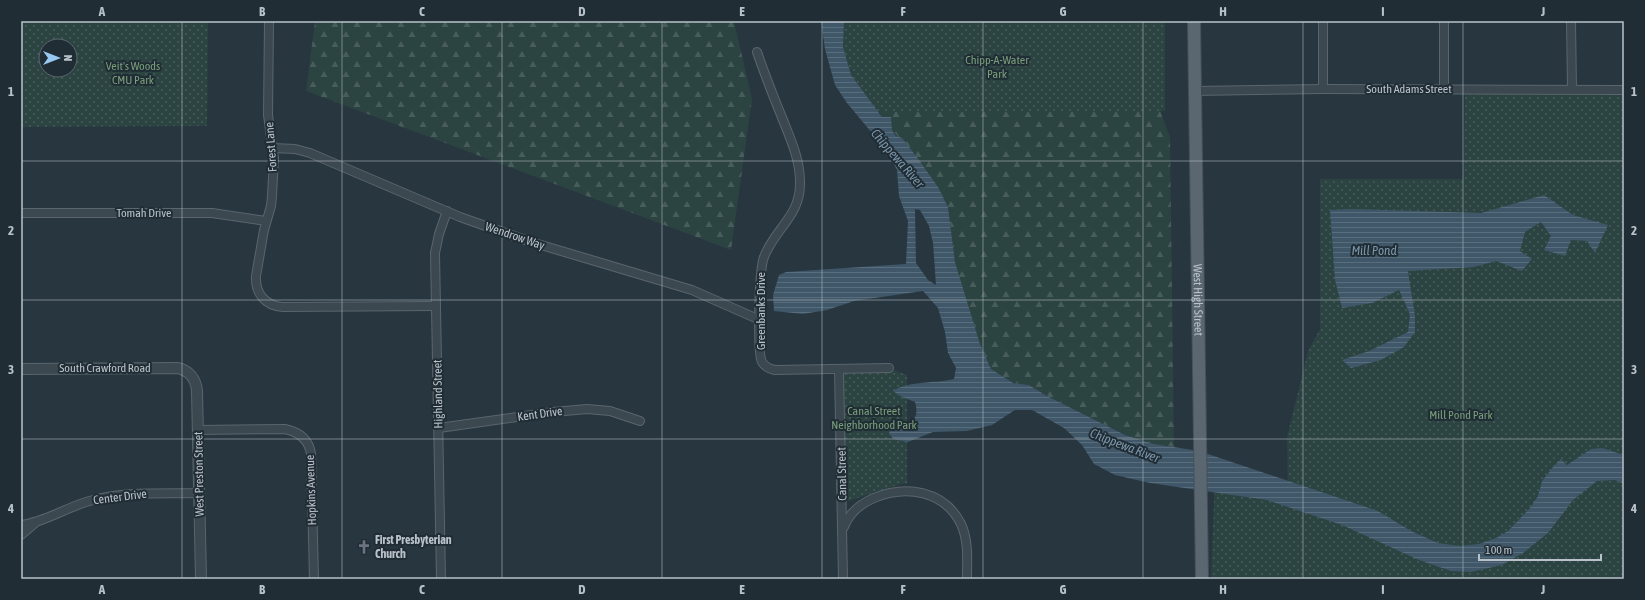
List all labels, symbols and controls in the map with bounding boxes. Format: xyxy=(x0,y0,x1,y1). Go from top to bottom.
text: A xyxy=(98,4,106,19)
text: B xyxy=(259,4,266,19)
text: C xyxy=(419,4,425,19)
text: D xyxy=(578,4,586,19)
text: E xyxy=(739,4,745,19)
text: F xyxy=(900,4,906,19)
text: G xyxy=(1060,4,1067,19)
text: H xyxy=(1219,4,1227,19)
text: I xyxy=(1381,4,1385,19)
text: J xyxy=(1540,4,1545,19)
north arrow xyxy=(38,38,78,78)
park label: Chipp-A-Water Park xyxy=(965,53,1029,81)
text: N xyxy=(62,55,74,61)
park label: Veit's Woods CMU Park xyxy=(106,59,160,87)
street label: South Adams Street xyxy=(1366,82,1452,96)
text: 1 xyxy=(8,84,14,99)
text: 1 xyxy=(1631,84,1637,99)
street label: Forest Lane xyxy=(262,122,280,172)
water label: Chippewa River xyxy=(868,126,928,192)
street label: Tomah Drive xyxy=(116,206,172,220)
street label: Wendrow Way xyxy=(483,219,547,253)
text: 2 xyxy=(8,223,14,238)
text: 2 xyxy=(1631,223,1637,238)
water label: Mill Pond xyxy=(1351,243,1397,258)
street label: West High Street xyxy=(1190,264,1206,337)
street label: Greenbanks Drive xyxy=(754,272,768,350)
street label: Highland Street xyxy=(430,359,446,429)
street label: South Crawford Road xyxy=(59,361,151,375)
text: 3 xyxy=(8,362,14,377)
text: 3 xyxy=(1631,362,1637,377)
street label: Kent Drive xyxy=(517,404,563,424)
park label: Canal Street Neighborhood Park xyxy=(831,404,918,432)
park label: Mill Pond Park xyxy=(1429,408,1493,422)
water label: Chippewa River xyxy=(1088,425,1163,466)
street label: West Preston Street xyxy=(191,431,207,517)
street label: Canal Street xyxy=(835,447,849,501)
street label: Hopkins Avenue xyxy=(303,454,319,526)
street label: Center Drive xyxy=(92,487,148,507)
text: 4 xyxy=(7,501,14,516)
text: 4 xyxy=(1630,501,1637,516)
place label: First Presbyterian Church xyxy=(375,533,452,561)
scale bar xyxy=(1479,536,1601,562)
church icon: First Presbyterian Church xyxy=(356,539,372,555)
text: 100 m xyxy=(1485,543,1512,557)
text: A xyxy=(98,582,106,597)
text: B xyxy=(259,582,266,597)
text: C xyxy=(419,582,425,597)
text: D xyxy=(578,582,586,597)
text: E xyxy=(739,582,745,597)
text: F xyxy=(900,582,906,597)
text: G xyxy=(1060,582,1067,597)
text: H xyxy=(1219,582,1227,597)
text: I xyxy=(1381,582,1385,597)
text: J xyxy=(1540,582,1545,597)

